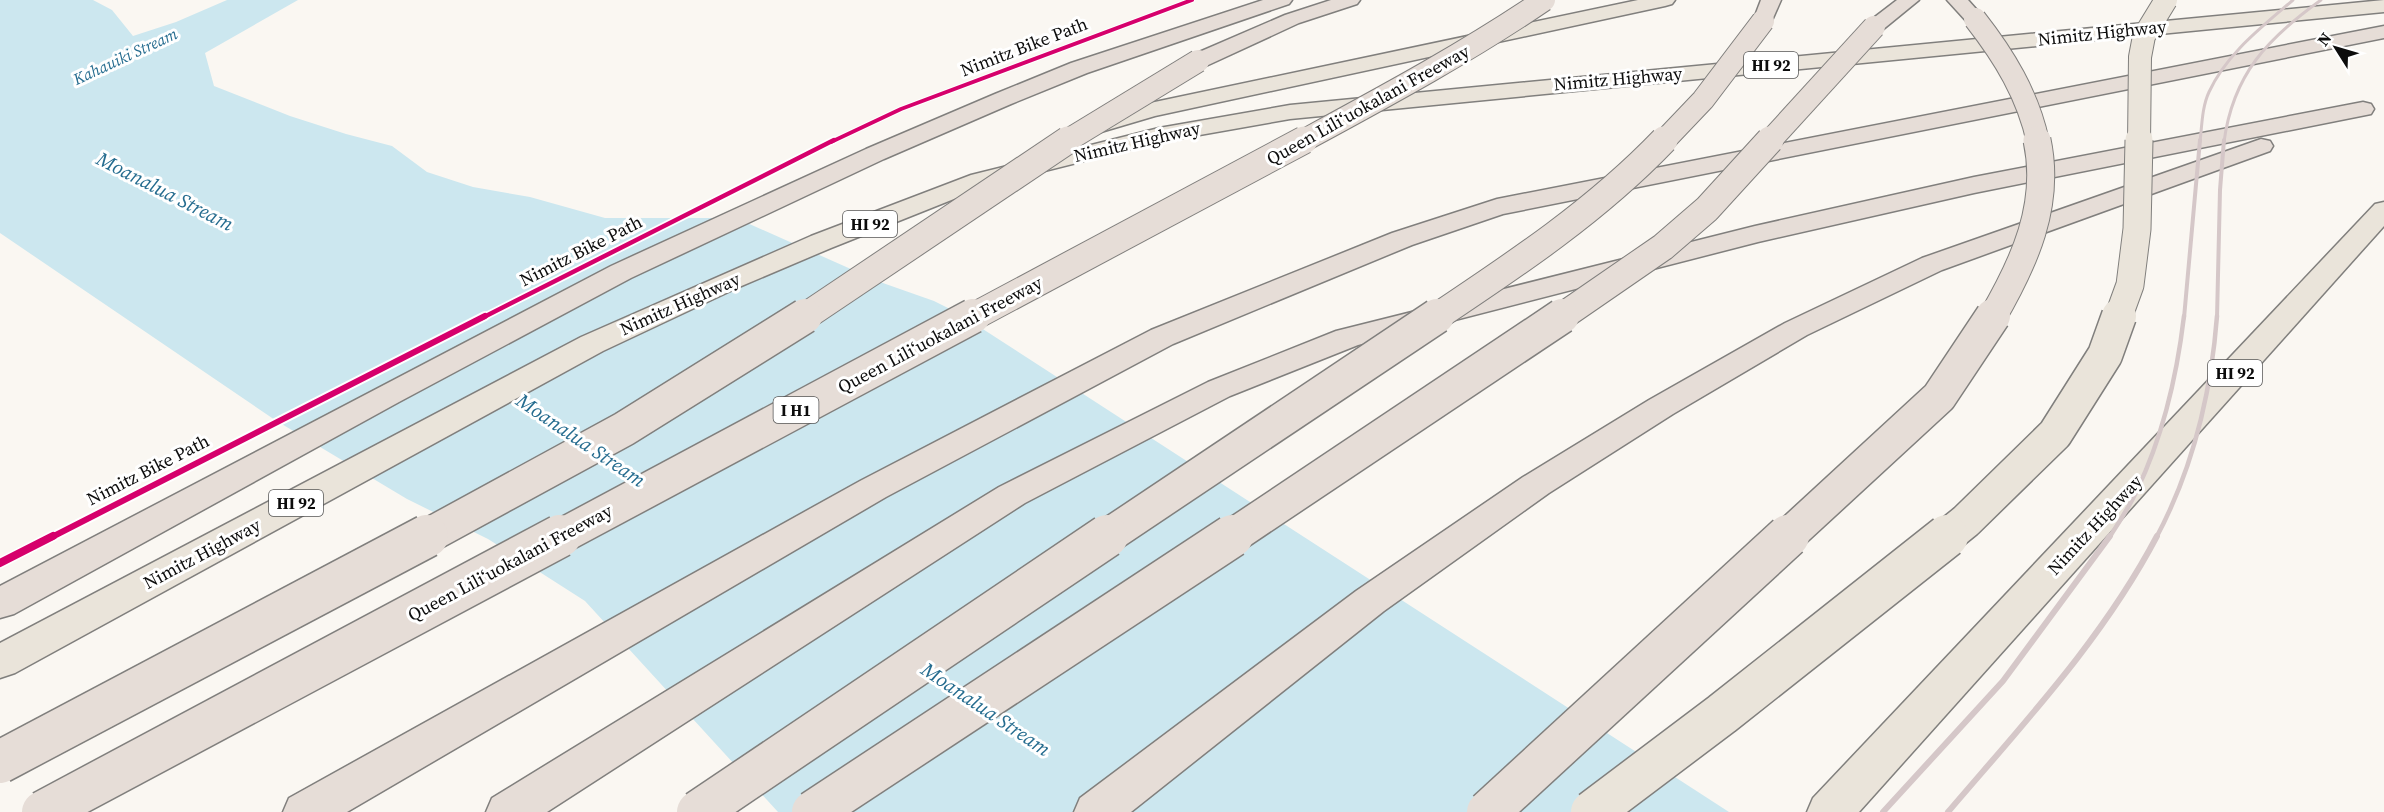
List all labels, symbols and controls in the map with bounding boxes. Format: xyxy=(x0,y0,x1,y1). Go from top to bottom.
street label: Nimitz Bike Path xyxy=(957,11,1091,82)
street label: Nimitz Highway xyxy=(2036,13,2168,52)
north arrow xyxy=(2306,18,2366,78)
water label: Kahauiki Stream xyxy=(68,22,181,90)
text: N xyxy=(2312,27,2337,50)
street label: Queen Liliʻuokalani Freeway xyxy=(1262,38,1474,171)
road number: HI 92 xyxy=(1744,52,1798,78)
street label: Nimitz Highway xyxy=(1553,60,1684,97)
street label: Nimitz Highway xyxy=(1071,115,1203,168)
water label: Moanalua Stream xyxy=(91,144,239,238)
street label: Nimitz Bike Path xyxy=(515,209,646,292)
road number: HI 92 xyxy=(843,211,897,237)
street label: Nimitz Highway xyxy=(616,266,745,341)
street label: Queen Liliʻuokalani Freeway xyxy=(833,270,1047,399)
road number: HI 92 xyxy=(2208,360,2262,386)
water label: Moanalua Stream xyxy=(510,386,652,494)
road number: I H1 xyxy=(774,397,818,423)
street label: Nimitz Bike Path xyxy=(82,428,213,511)
street label: Nimitz Highway xyxy=(2041,468,2148,580)
road number: HI 92 xyxy=(269,490,323,516)
street label: Queen Liliʻuokalani Freeway xyxy=(403,498,617,627)
street label: Nimitz Highway xyxy=(139,512,265,595)
water label: Moanalua Stream xyxy=(915,655,1057,763)

